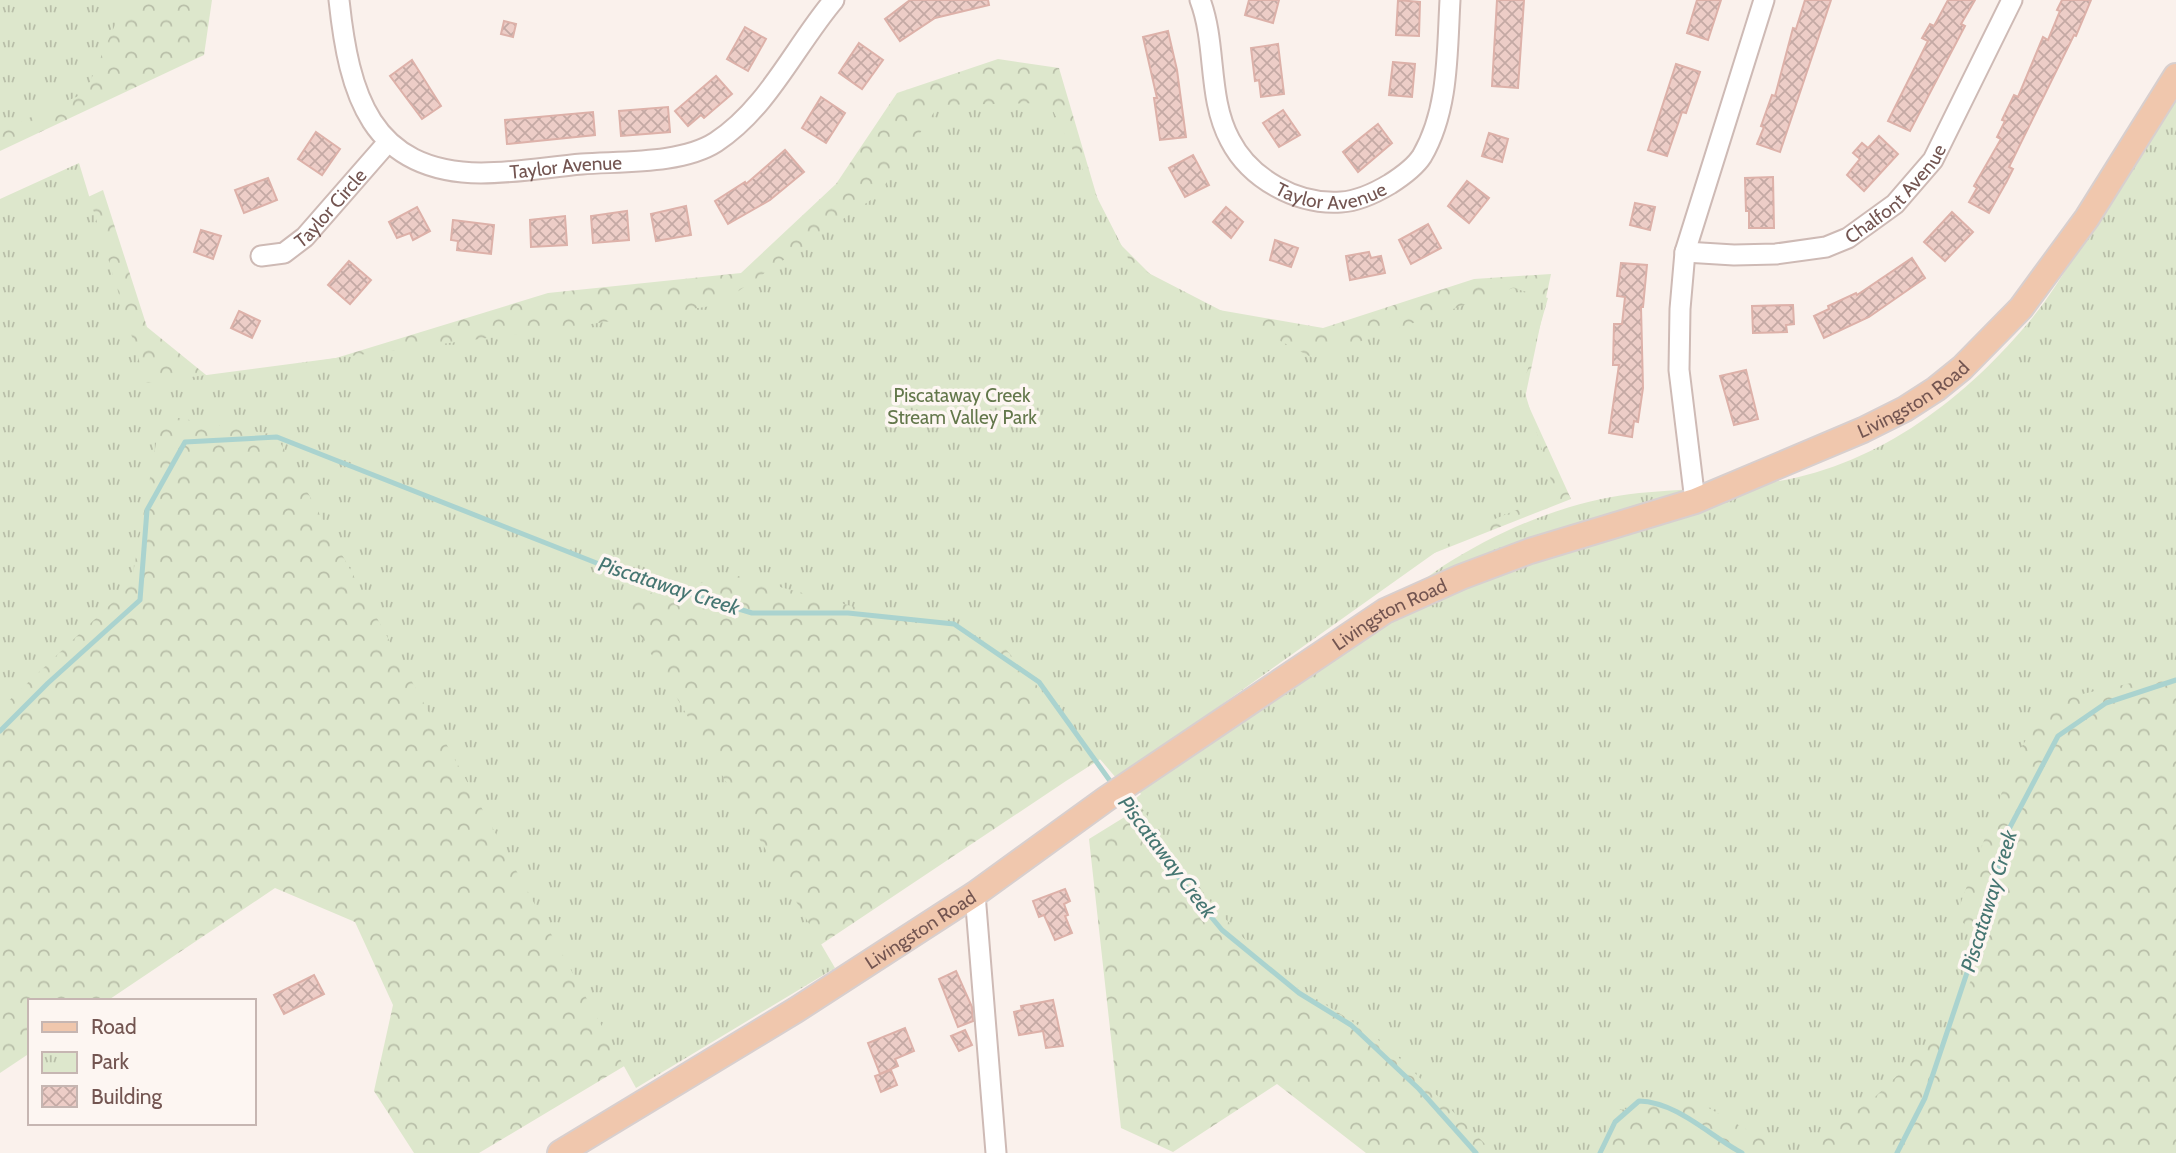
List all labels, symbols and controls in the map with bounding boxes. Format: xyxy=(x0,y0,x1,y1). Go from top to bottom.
street label: Chalfont Avenue xyxy=(1841,140,1951,248)
street label: Taylor Avenue xyxy=(509,151,623,184)
street label: Taylor Circle xyxy=(290,164,371,253)
street label: Taylor Avenue xyxy=(1272,177,1391,214)
street label: Livingston Road xyxy=(1854,356,1974,443)
park label: Piscataway Creek Stream Valley Park xyxy=(887,384,1037,429)
water label: Piscataway Creek xyxy=(596,551,744,620)
street label: Livingston Road xyxy=(1328,574,1451,655)
water label: Piscataway Creek xyxy=(1113,791,1222,924)
water label: Piscataway Creek xyxy=(1955,826,2022,975)
street label: Livingston Road xyxy=(861,885,980,974)
legend xyxy=(28,999,256,1125)
text: Road xyxy=(91,1014,137,1039)
text: Park xyxy=(91,1049,129,1074)
text: Building xyxy=(91,1084,163,1109)

